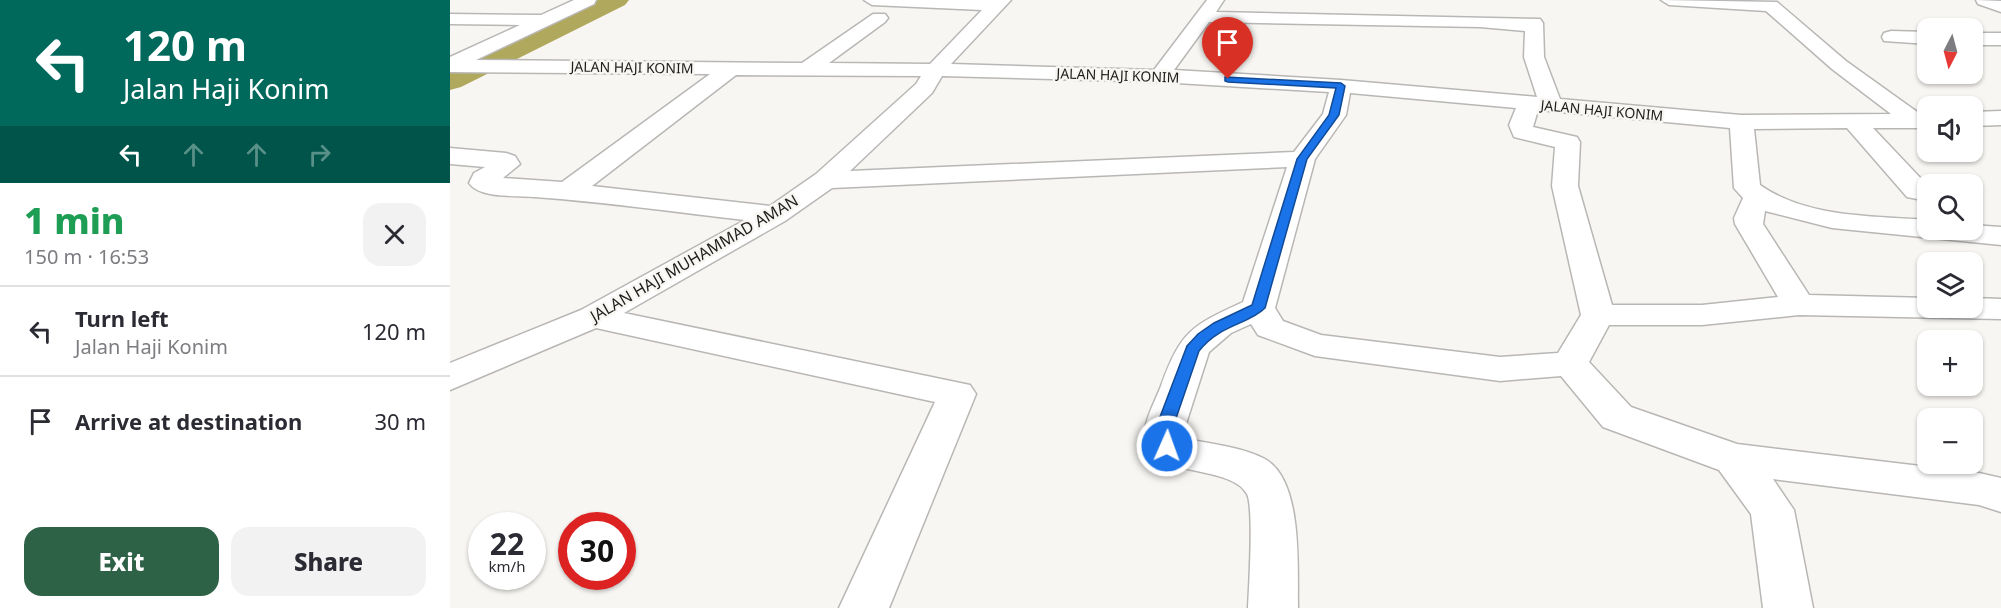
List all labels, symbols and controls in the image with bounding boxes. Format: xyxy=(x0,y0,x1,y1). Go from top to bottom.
text: 120 m xyxy=(123,16,247,73)
pin xyxy=(1202,17,1253,79)
north arrow xyxy=(1917,18,1983,84)
map controls xyxy=(1917,18,1983,474)
icon: left xyxy=(24,24,102,102)
icon: arrive xyxy=(1211,26,1244,59)
street label: JALAN HAJI KONIM xyxy=(568,56,694,78)
street label: JALAN HAJI KONIM xyxy=(1054,63,1180,87)
text: Jalan Haji Konim xyxy=(123,70,329,107)
street label: JALAN HAJI KONIM xyxy=(1538,95,1664,125)
button: sound xyxy=(1917,96,1983,162)
icon: left xyxy=(114,138,147,171)
icon: ahead xyxy=(177,138,210,171)
icon: ahead xyxy=(240,138,273,171)
icon: right xyxy=(303,138,336,171)
button: search xyxy=(1917,174,1983,240)
street label: JALAN HAJI MUHAMMAD AMAN xyxy=(584,189,802,328)
text: 1 min xyxy=(24,196,125,245)
button: close xyxy=(363,203,426,266)
text: 150 m · 16:53 xyxy=(24,243,149,270)
button: layers xyxy=(1917,252,1983,318)
text: Turn left xyxy=(75,303,169,333)
icon: left xyxy=(24,315,57,348)
text: 120 m xyxy=(362,316,426,346)
button: + xyxy=(1917,330,1983,396)
text: Jalan Haji Konim xyxy=(75,333,228,360)
icon: arrive xyxy=(24,405,57,438)
text: Arrive at destination xyxy=(75,406,302,436)
text: 30 m xyxy=(375,406,426,436)
button: − xyxy=(1917,408,1983,474)
position arrow xyxy=(1135,414,1199,478)
speed limit sign: 30 xyxy=(558,512,636,590)
text: 22 xyxy=(490,523,524,564)
button: Exit xyxy=(24,527,219,596)
button: Share xyxy=(231,527,426,596)
text: km/h xyxy=(489,556,525,576)

